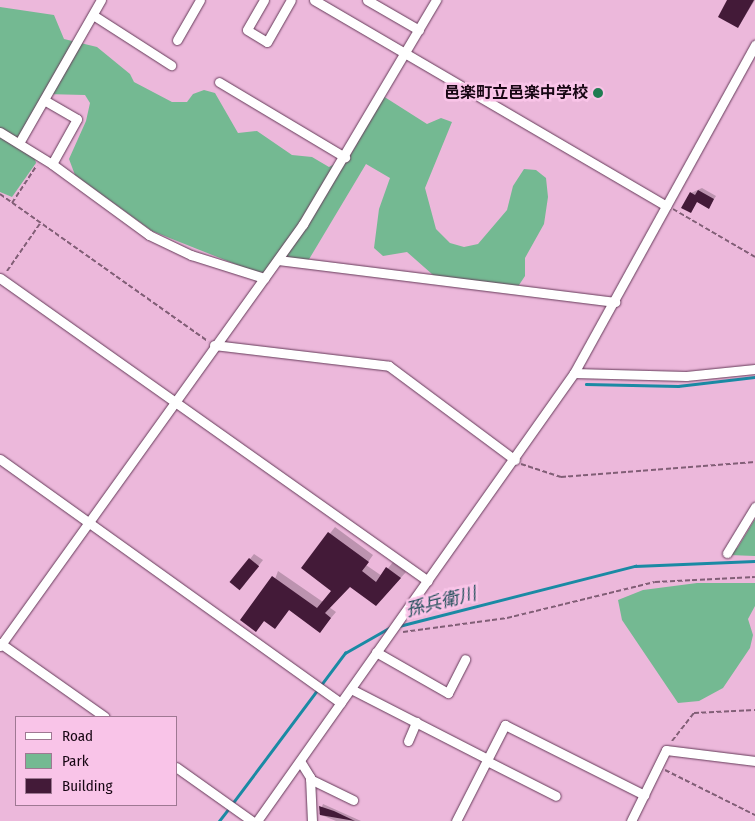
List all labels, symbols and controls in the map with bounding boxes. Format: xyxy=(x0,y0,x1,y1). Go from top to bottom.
place label: 邑楽町立邑楽中学校 xyxy=(444,83,588,103)
marker: 邑楽町立邑楽中学校 xyxy=(592,87,604,99)
water label: 孫兵衛川 xyxy=(403,583,479,621)
legend xyxy=(15,716,178,806)
text: Road xyxy=(62,727,93,745)
text: Park xyxy=(62,752,89,770)
text: Building xyxy=(62,777,113,795)

